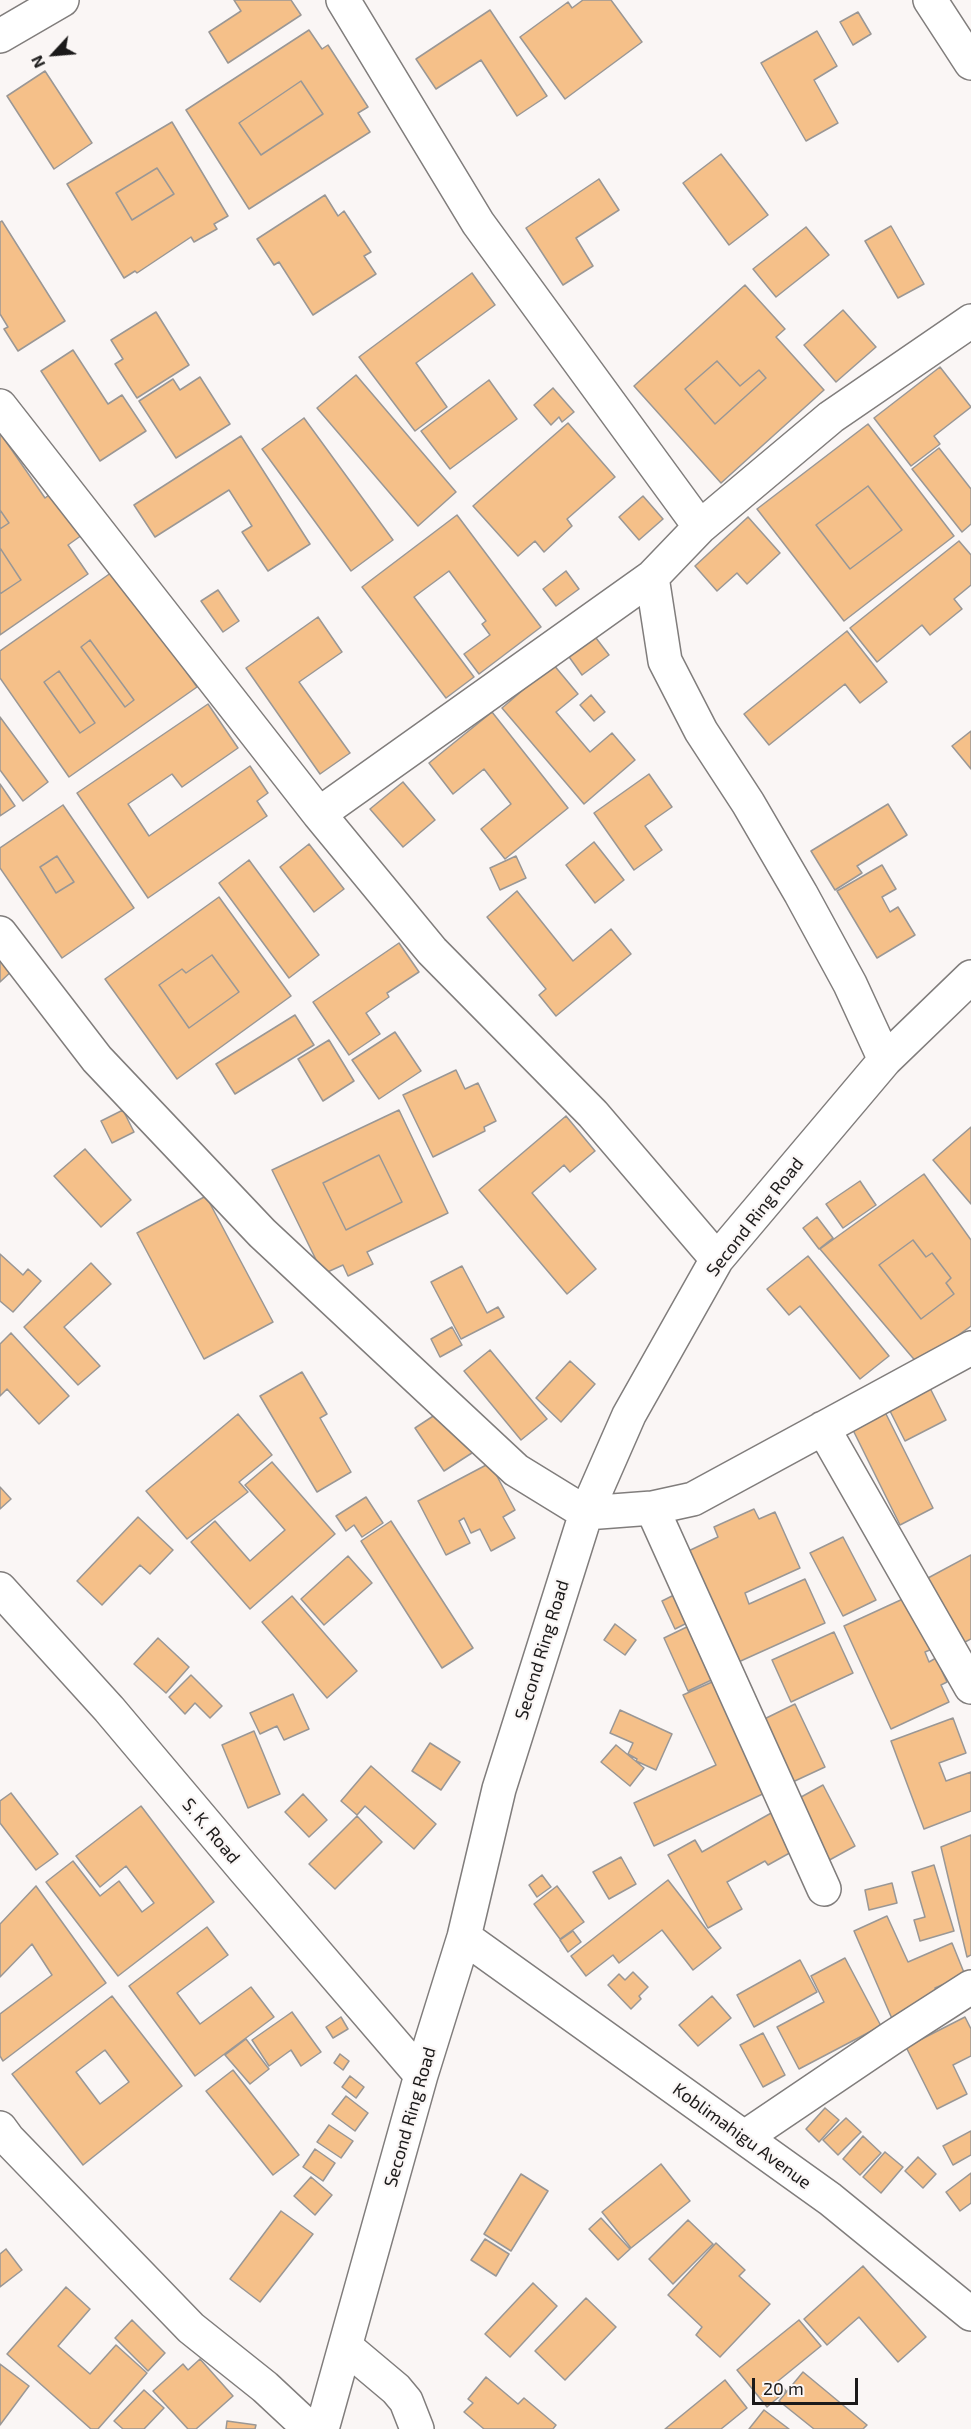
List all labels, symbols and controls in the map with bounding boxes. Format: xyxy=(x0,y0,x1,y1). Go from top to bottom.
north arrow xyxy=(24,24,84,84)
text: N xyxy=(26,53,48,71)
street label: Second Ring Road xyxy=(702,1153,808,1281)
street label: Second Ring Road xyxy=(510,1578,574,1722)
street label: S. K. Road xyxy=(178,1794,244,1868)
street label: Second Ring Road xyxy=(380,2044,440,2190)
street label: Koblimahigu Avenue xyxy=(669,2079,815,2193)
scale bar xyxy=(755,2366,862,2404)
text: 20 m xyxy=(763,2377,804,2399)

